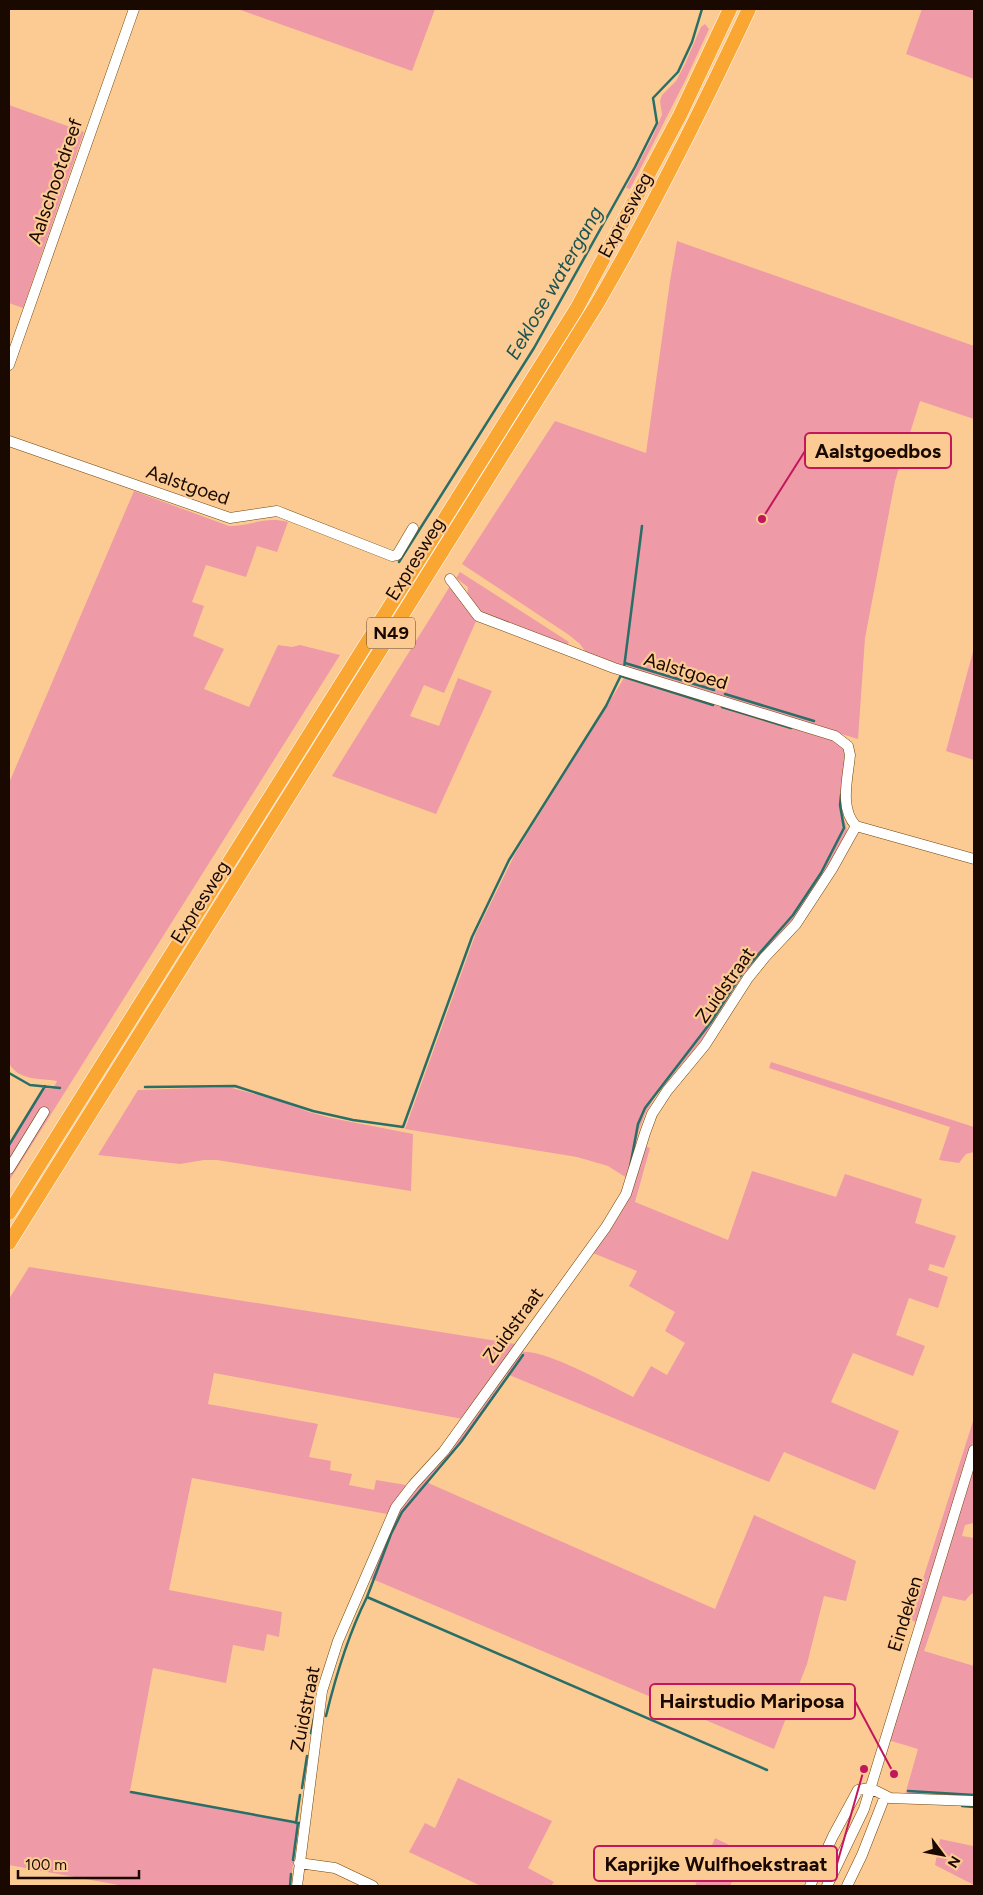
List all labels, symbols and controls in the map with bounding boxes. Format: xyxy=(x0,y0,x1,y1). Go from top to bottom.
street label: Aalschootdreef xyxy=(23,115,87,247)
street label: Expresweg xyxy=(593,168,657,262)
water label: Eeklose watergang xyxy=(500,202,608,364)
callout: Aalstgoedbos xyxy=(805,433,951,468)
text: Aalstgoedbos xyxy=(815,439,941,463)
street label: Aalstgoed xyxy=(143,460,233,510)
street label: Expresweg xyxy=(381,513,449,605)
road number: N49 xyxy=(367,618,415,648)
street label: Aalstgoed xyxy=(641,647,731,695)
street label: Expresweg xyxy=(166,856,234,948)
street label: Zuidstraat xyxy=(691,943,759,1027)
street label: Zuidstraat xyxy=(478,1283,548,1367)
street label: Eindeken xyxy=(883,1573,927,1655)
street label: Zuidstraat xyxy=(285,1664,325,1754)
callout: Hairstudio Mariposa xyxy=(650,1684,855,1719)
text: Hairstudio Mariposa xyxy=(660,1689,844,1713)
north arrow xyxy=(918,1830,968,1880)
callout: Kaprijke Wulfhoekstraat xyxy=(594,1846,837,1881)
scale bar xyxy=(18,1848,139,1880)
text: Kaprijke Wulfhoekstraat xyxy=(605,1852,827,1876)
text: N xyxy=(944,1853,964,1871)
text: 100 m xyxy=(25,1856,67,1874)

